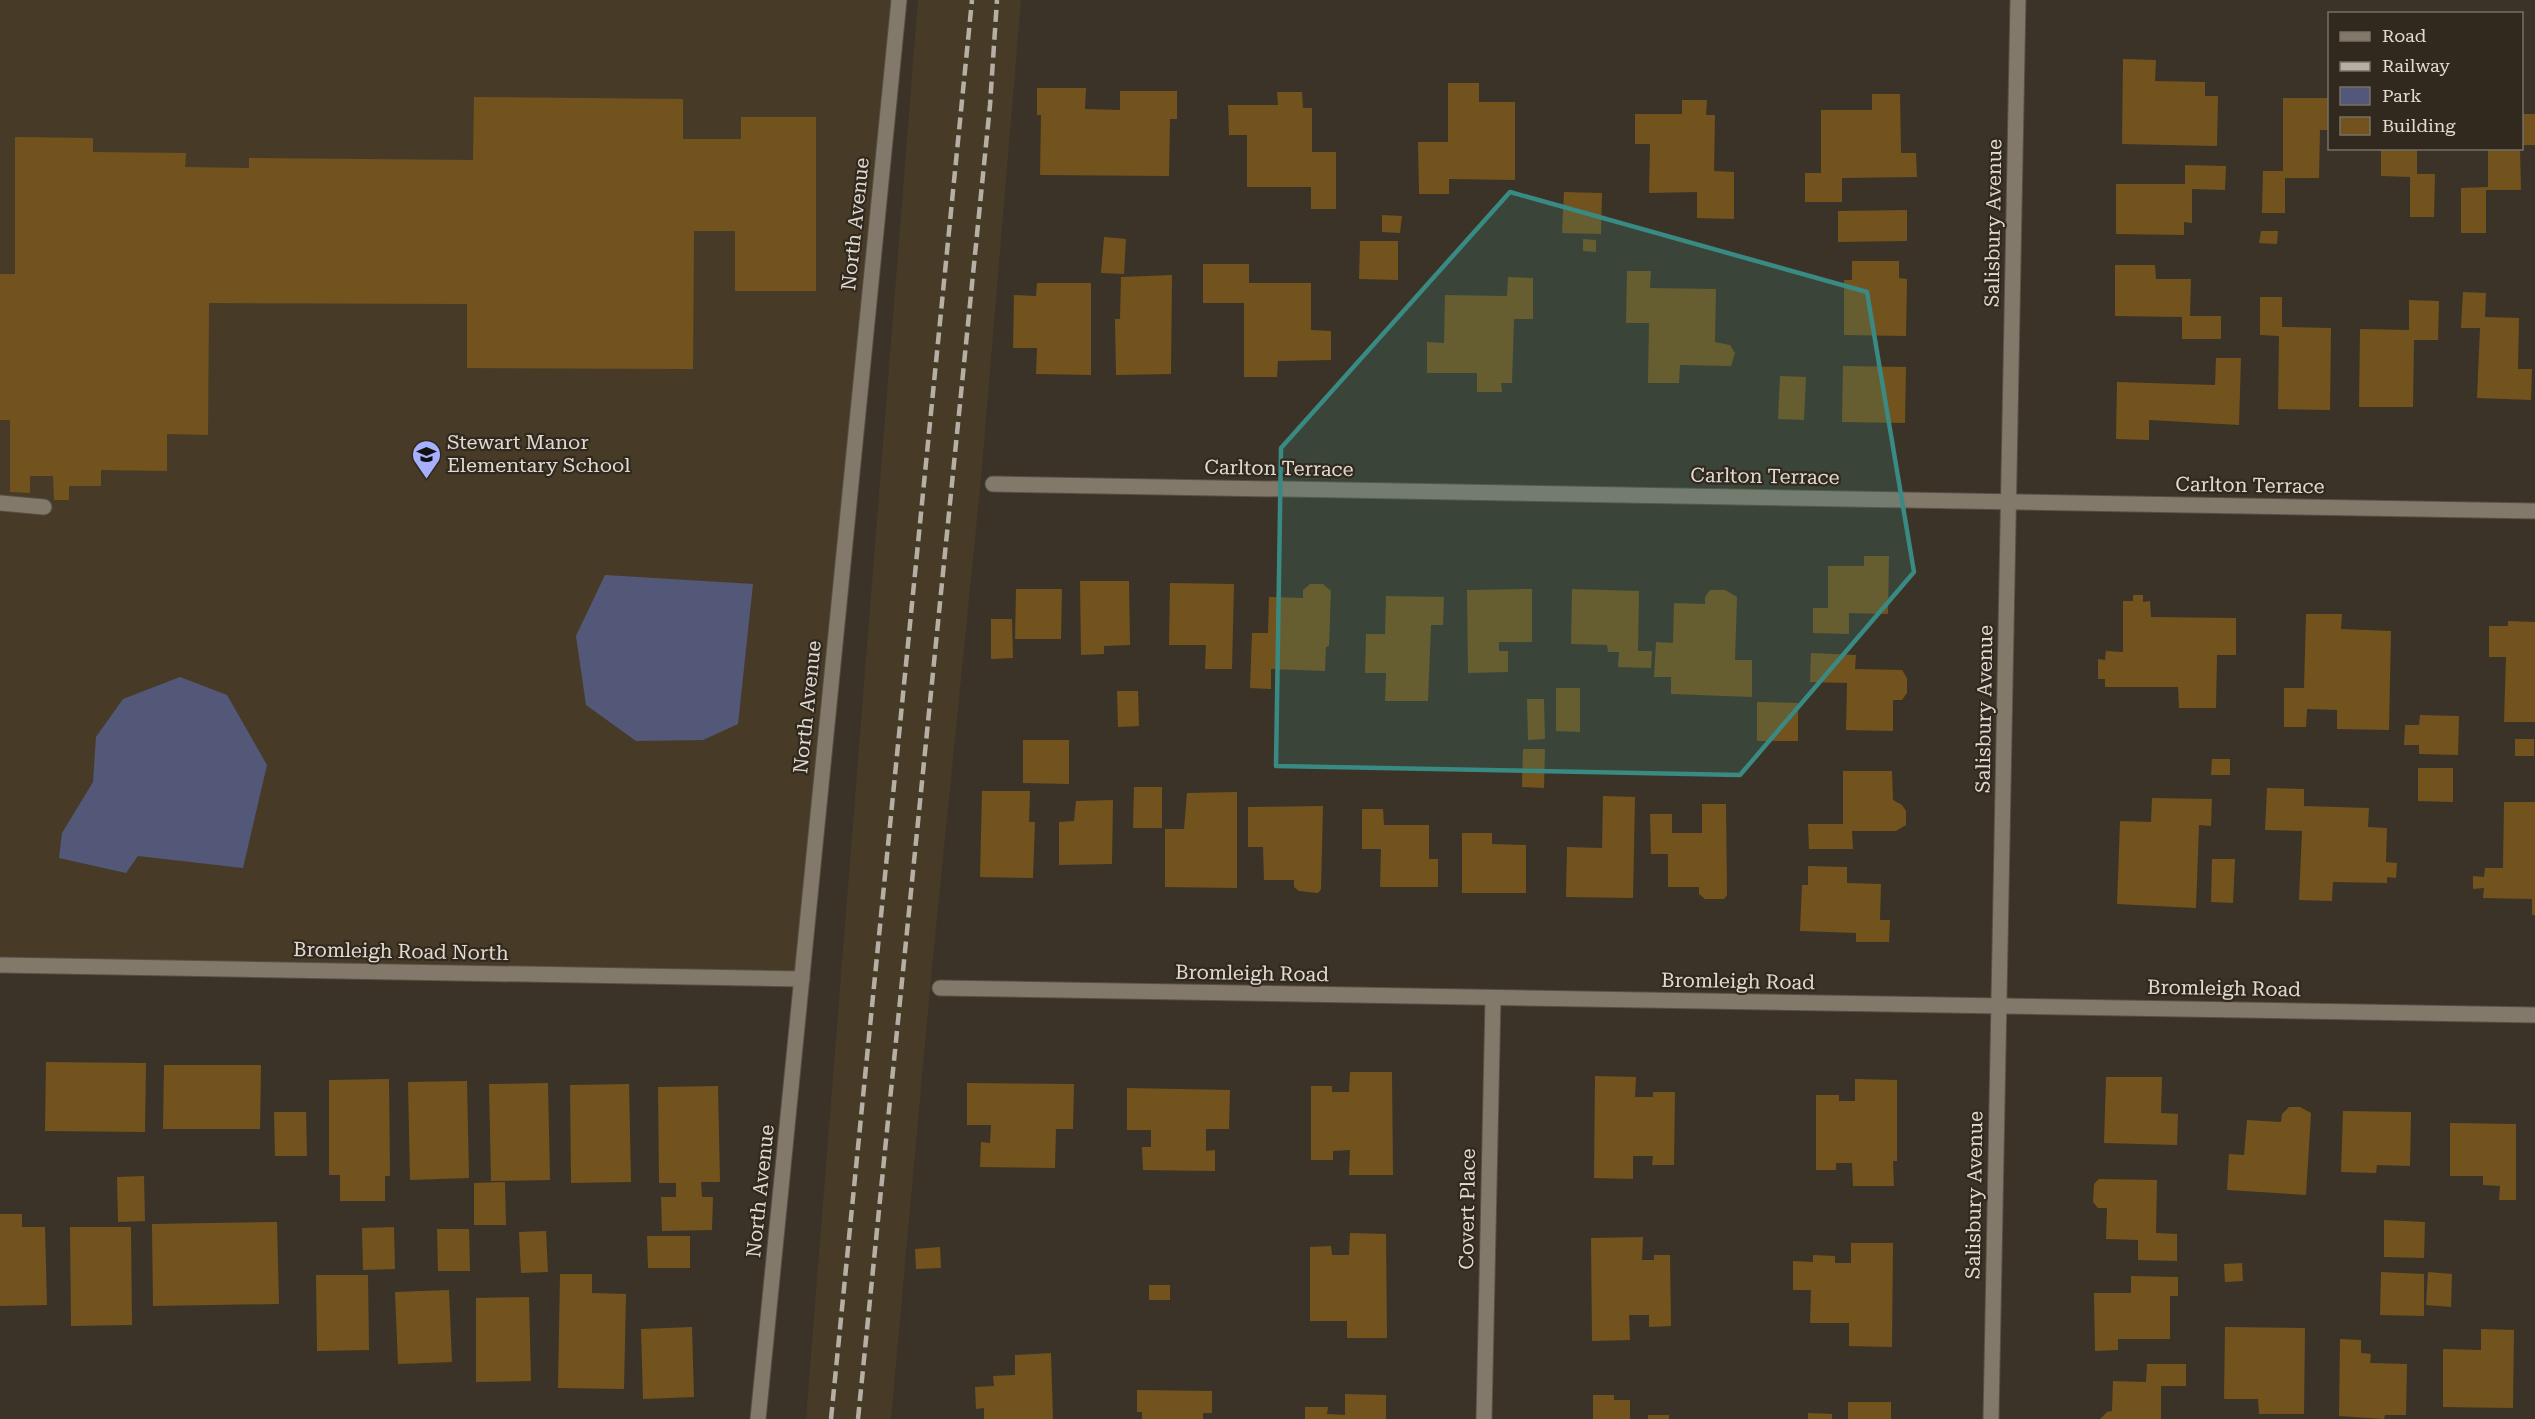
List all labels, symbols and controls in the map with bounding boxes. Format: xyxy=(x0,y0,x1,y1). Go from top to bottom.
legend xyxy=(2328,12,2523,150)
text: Road xyxy=(2382,25,2427,46)
text: Railway xyxy=(2382,55,2450,76)
text: Park xyxy=(2382,85,2422,106)
text: Building xyxy=(2382,115,2456,136)
street label: Salisbury Avenue xyxy=(1980,139,2006,307)
street label: North Avenue xyxy=(836,156,874,292)
place label: Stewart Manor Elementary School xyxy=(447,430,630,477)
school or university icon: Stewart Manor Elementary School xyxy=(410,438,442,480)
street label: Carlton Terrace xyxy=(1204,455,1354,481)
street label: Carlton Terrace xyxy=(1690,463,1840,489)
street label: Carlton Terrace xyxy=(2175,472,2325,498)
street label: Salisbury Avenue xyxy=(1971,625,1997,793)
street label: North Avenue xyxy=(788,639,826,775)
street label: Bromleigh Road North xyxy=(293,937,509,965)
street label: Bromleigh Road xyxy=(1175,960,1329,986)
street label: Bromleigh Road xyxy=(1661,968,1815,994)
street label: Bromleigh Road xyxy=(2147,975,2301,1001)
street label: Salisbury Avenue xyxy=(1961,1111,1987,1279)
street label: North Avenue xyxy=(741,1123,779,1259)
street label: Covert Place xyxy=(1454,1148,1480,1270)

